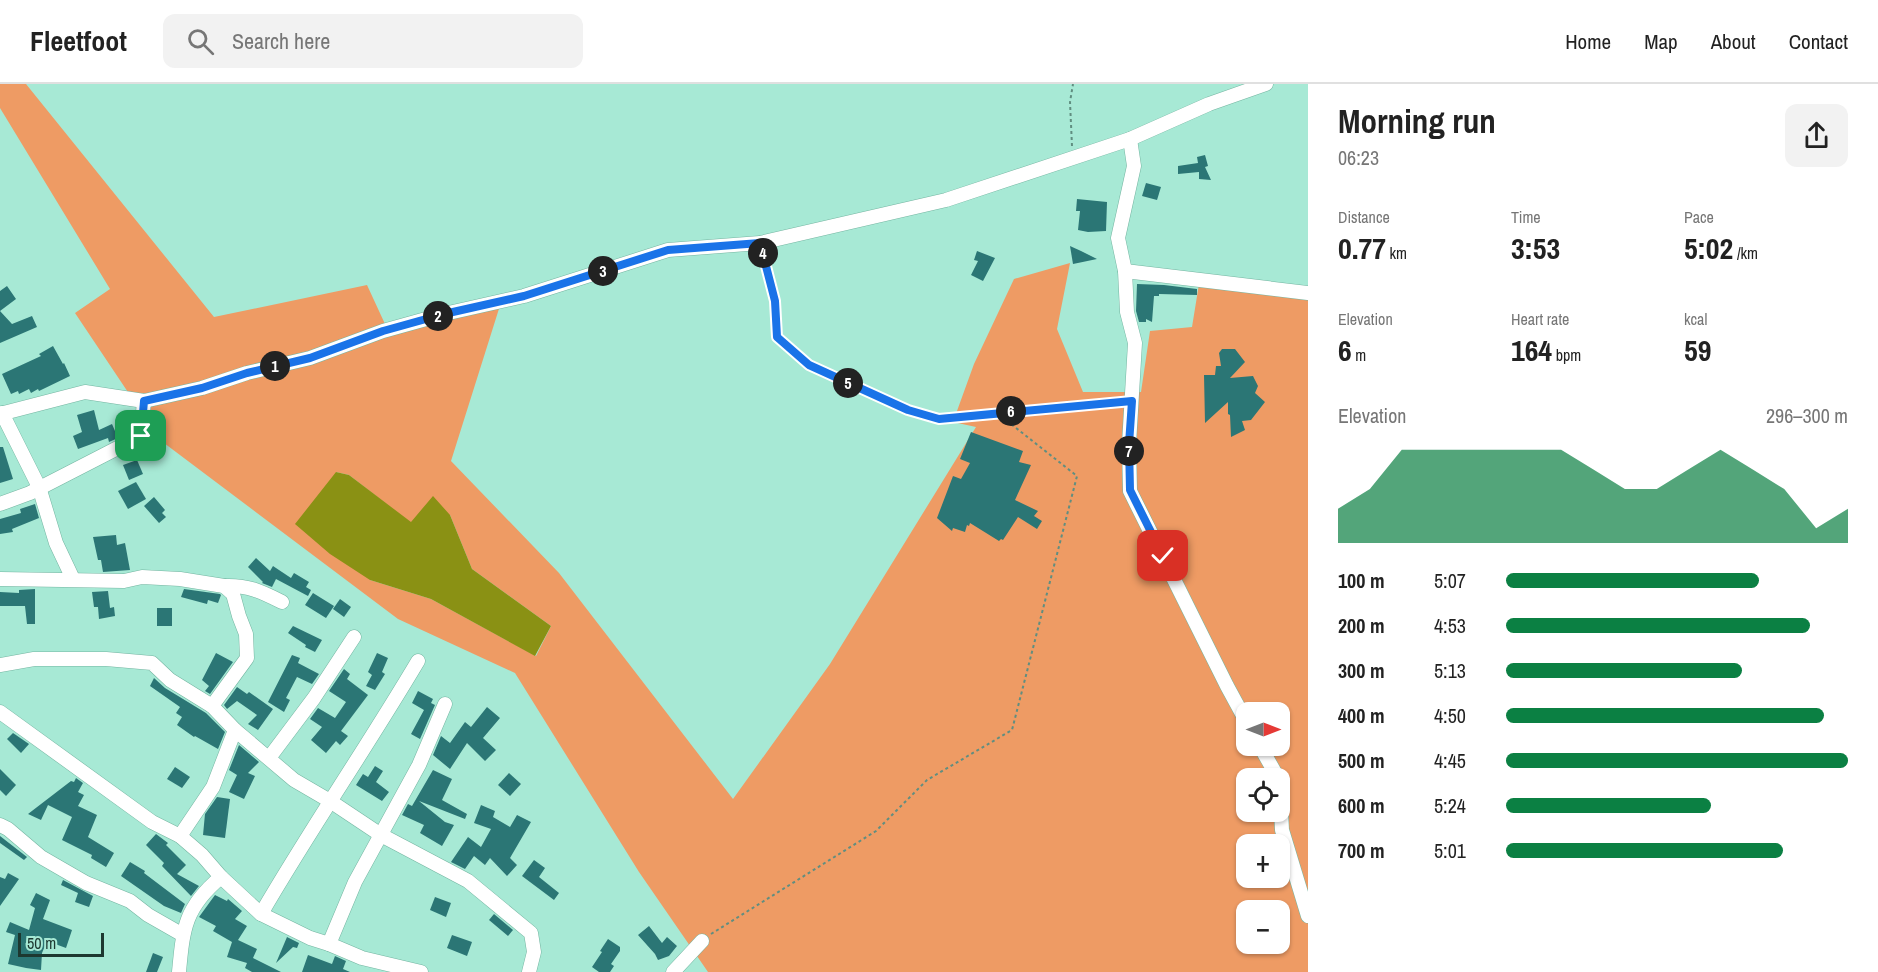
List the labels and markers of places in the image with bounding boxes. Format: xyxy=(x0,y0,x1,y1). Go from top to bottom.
pin: 4 xyxy=(748,238,778,268)
pin: 3 xyxy=(588,256,618,286)
pin: 2 xyxy=(423,301,453,331)
pin: 1 xyxy=(260,351,290,381)
pin: 5 xyxy=(833,368,863,398)
pin: 6 xyxy=(996,396,1026,426)
pin xyxy=(115,410,166,461)
pin: 7 xyxy=(1114,436,1144,466)
pin xyxy=(1137,530,1188,581)

